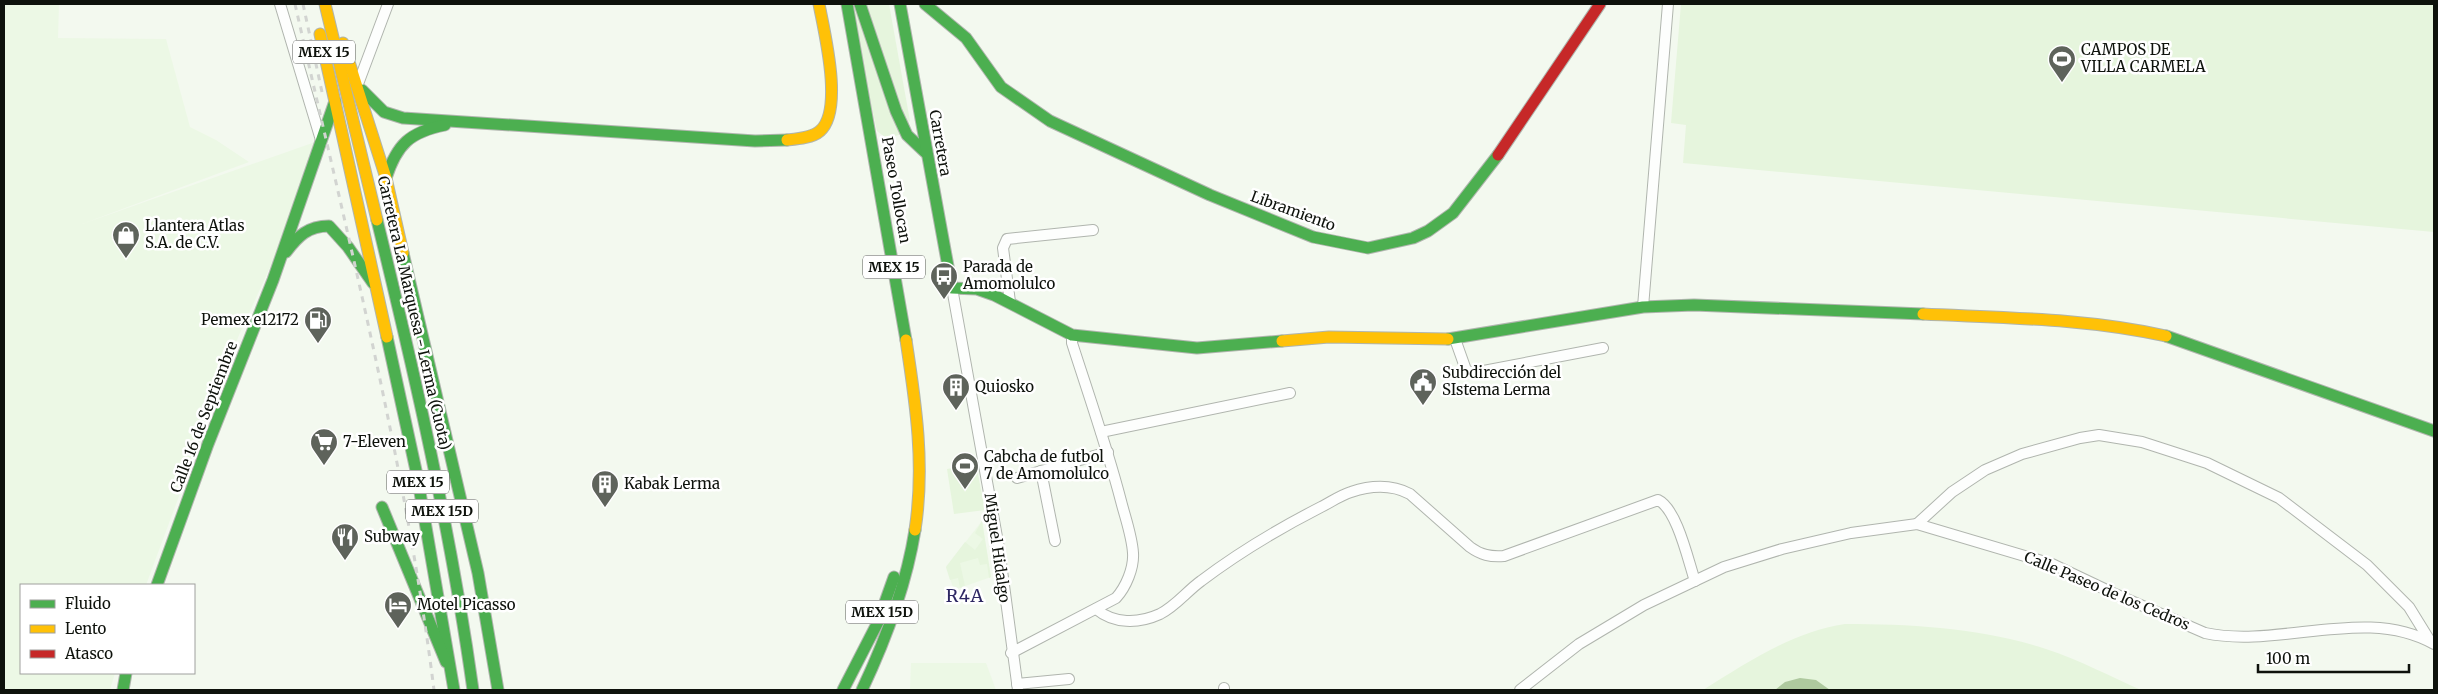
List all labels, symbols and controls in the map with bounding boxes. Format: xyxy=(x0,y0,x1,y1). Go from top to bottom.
place label: CAMPOS DE VILLA CARMELA xyxy=(2080,40,2206,76)
road number: MEX 15 xyxy=(293,41,355,64)
sports icon: CAMPOS DE VILLA CARMELA xyxy=(2047,44,2077,83)
street label: Carretera xyxy=(925,108,956,178)
street label: Paseo Tollocan xyxy=(878,135,915,245)
street label: Carretera La Marquesa - Lerma (Cuota) xyxy=(374,174,455,452)
street label: Libramiento xyxy=(1248,186,1338,235)
place label: Llantera Atlas S.A. de C.V. xyxy=(145,216,245,252)
shop icon: Llantera Atlas S.A. de C.V. xyxy=(111,220,141,259)
road number: MEX 15 xyxy=(863,256,925,278)
place label: Parada de Amomolulco xyxy=(962,257,1056,293)
bus stop icon: Parada de Amomolulco xyxy=(929,261,959,300)
fuel station icon: Pemex e12172 xyxy=(303,305,333,344)
place label: Pemex e12172 xyxy=(201,310,299,329)
street label: Calle 16 de Septiembre xyxy=(166,338,241,495)
place label: Subdirección del SIstema Lerma xyxy=(1442,363,1562,399)
public building icon: Subdirección del SIstema Lerma xyxy=(1408,367,1438,406)
building icon: Quiosko xyxy=(941,372,971,411)
place label: Quiosko xyxy=(975,377,1034,396)
supermarket icon: 7-Eleven xyxy=(309,427,339,466)
place label: 7-Eleven xyxy=(343,432,406,451)
place label: Cabcha de futbol 7 de Amomolulco xyxy=(984,447,1109,483)
sports icon: Cabcha de futbol 7 de Amomolulco xyxy=(950,451,980,490)
building icon: Kabak Lerma xyxy=(590,469,620,508)
road number: MEX 15 xyxy=(387,471,449,494)
place label: Kabak Lerma xyxy=(624,474,720,493)
street label: Miguel Hidalgo xyxy=(980,492,1015,604)
road number: MEX 15D xyxy=(406,500,478,522)
restaurant icon: Subway xyxy=(330,522,360,561)
place label: Subway xyxy=(364,527,420,546)
street label: Calle Paseo de los Cedros xyxy=(2022,547,2193,634)
legend xyxy=(20,584,195,674)
district label: R4A xyxy=(946,584,984,607)
hotel icon: Motel Picasso xyxy=(383,590,413,629)
text: Fluido xyxy=(65,594,111,613)
place label: Motel Picasso xyxy=(417,595,516,614)
road number: MEX 15D xyxy=(846,600,918,624)
text: Lento xyxy=(65,619,107,638)
scale bar xyxy=(2258,642,2409,674)
text: Atasco xyxy=(64,644,113,663)
text: 100 m xyxy=(2266,649,2310,668)

